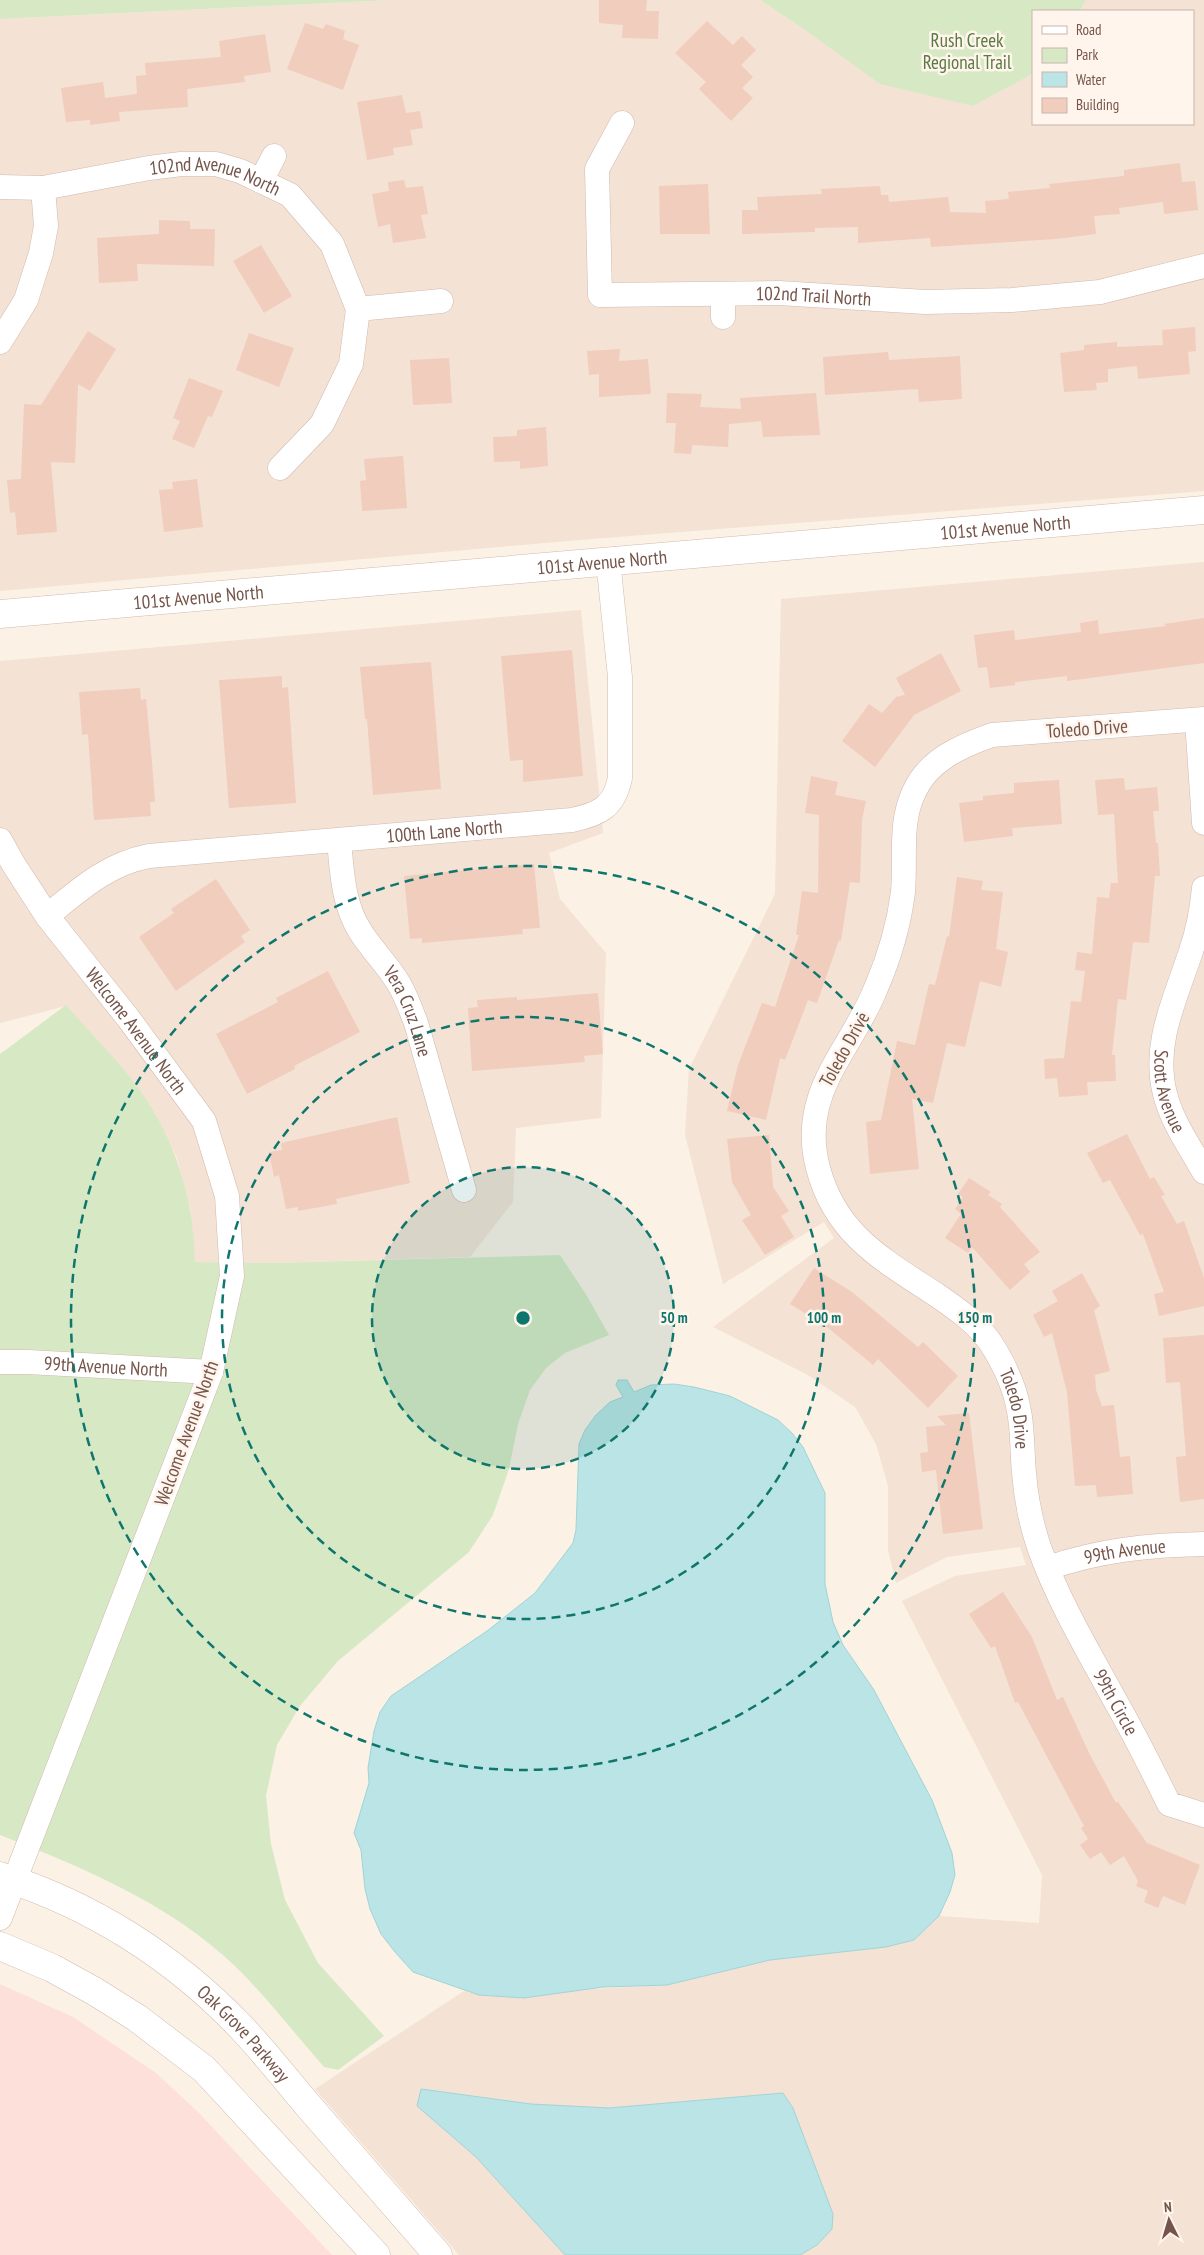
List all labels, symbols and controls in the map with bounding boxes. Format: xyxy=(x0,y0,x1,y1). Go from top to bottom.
legend xyxy=(1032,10,1194,125)
text: Road xyxy=(1076,20,1102,39)
park label: Rush Creek Regional Trail xyxy=(923,28,1012,74)
text: Park xyxy=(1076,45,1098,64)
text: Water xyxy=(1076,70,1107,89)
text: Building xyxy=(1076,95,1119,114)
street label: 102nd Avenue North xyxy=(148,152,285,201)
street label: 102nd Trail North xyxy=(756,281,872,311)
street label: 101st Avenue North xyxy=(939,510,1071,545)
street label: 101st Avenue North xyxy=(536,544,668,580)
street label: 101st Avenue North xyxy=(132,579,264,614)
street label: Toledo Drive xyxy=(1045,713,1129,743)
street label: 100th Lane North xyxy=(385,814,503,848)
street label: Vera Cruz Lane xyxy=(378,960,437,1060)
street label: Welcome Avenue North xyxy=(81,963,192,1099)
street label: Toledo Drive xyxy=(814,1007,874,1091)
street label: Scott Avenue xyxy=(1149,1049,1191,1137)
text: 50 m xyxy=(660,1308,688,1327)
text: 100 m xyxy=(807,1308,841,1327)
text: 150 m xyxy=(958,1308,992,1327)
centre of rings xyxy=(514,1309,532,1327)
street label: 99th Avenue North xyxy=(43,1351,169,1382)
street label: Welcome Avenue North xyxy=(149,1357,223,1509)
street label: Toledo Drive xyxy=(994,1364,1035,1450)
street label: 99th Avenue xyxy=(1082,1534,1167,1569)
street label: 99th Circle xyxy=(1088,1665,1144,1739)
street label: Oak Grove Parkway xyxy=(193,1979,296,2088)
north arrow xyxy=(1144,2195,1194,2245)
text: N xyxy=(1163,2198,1172,2216)

